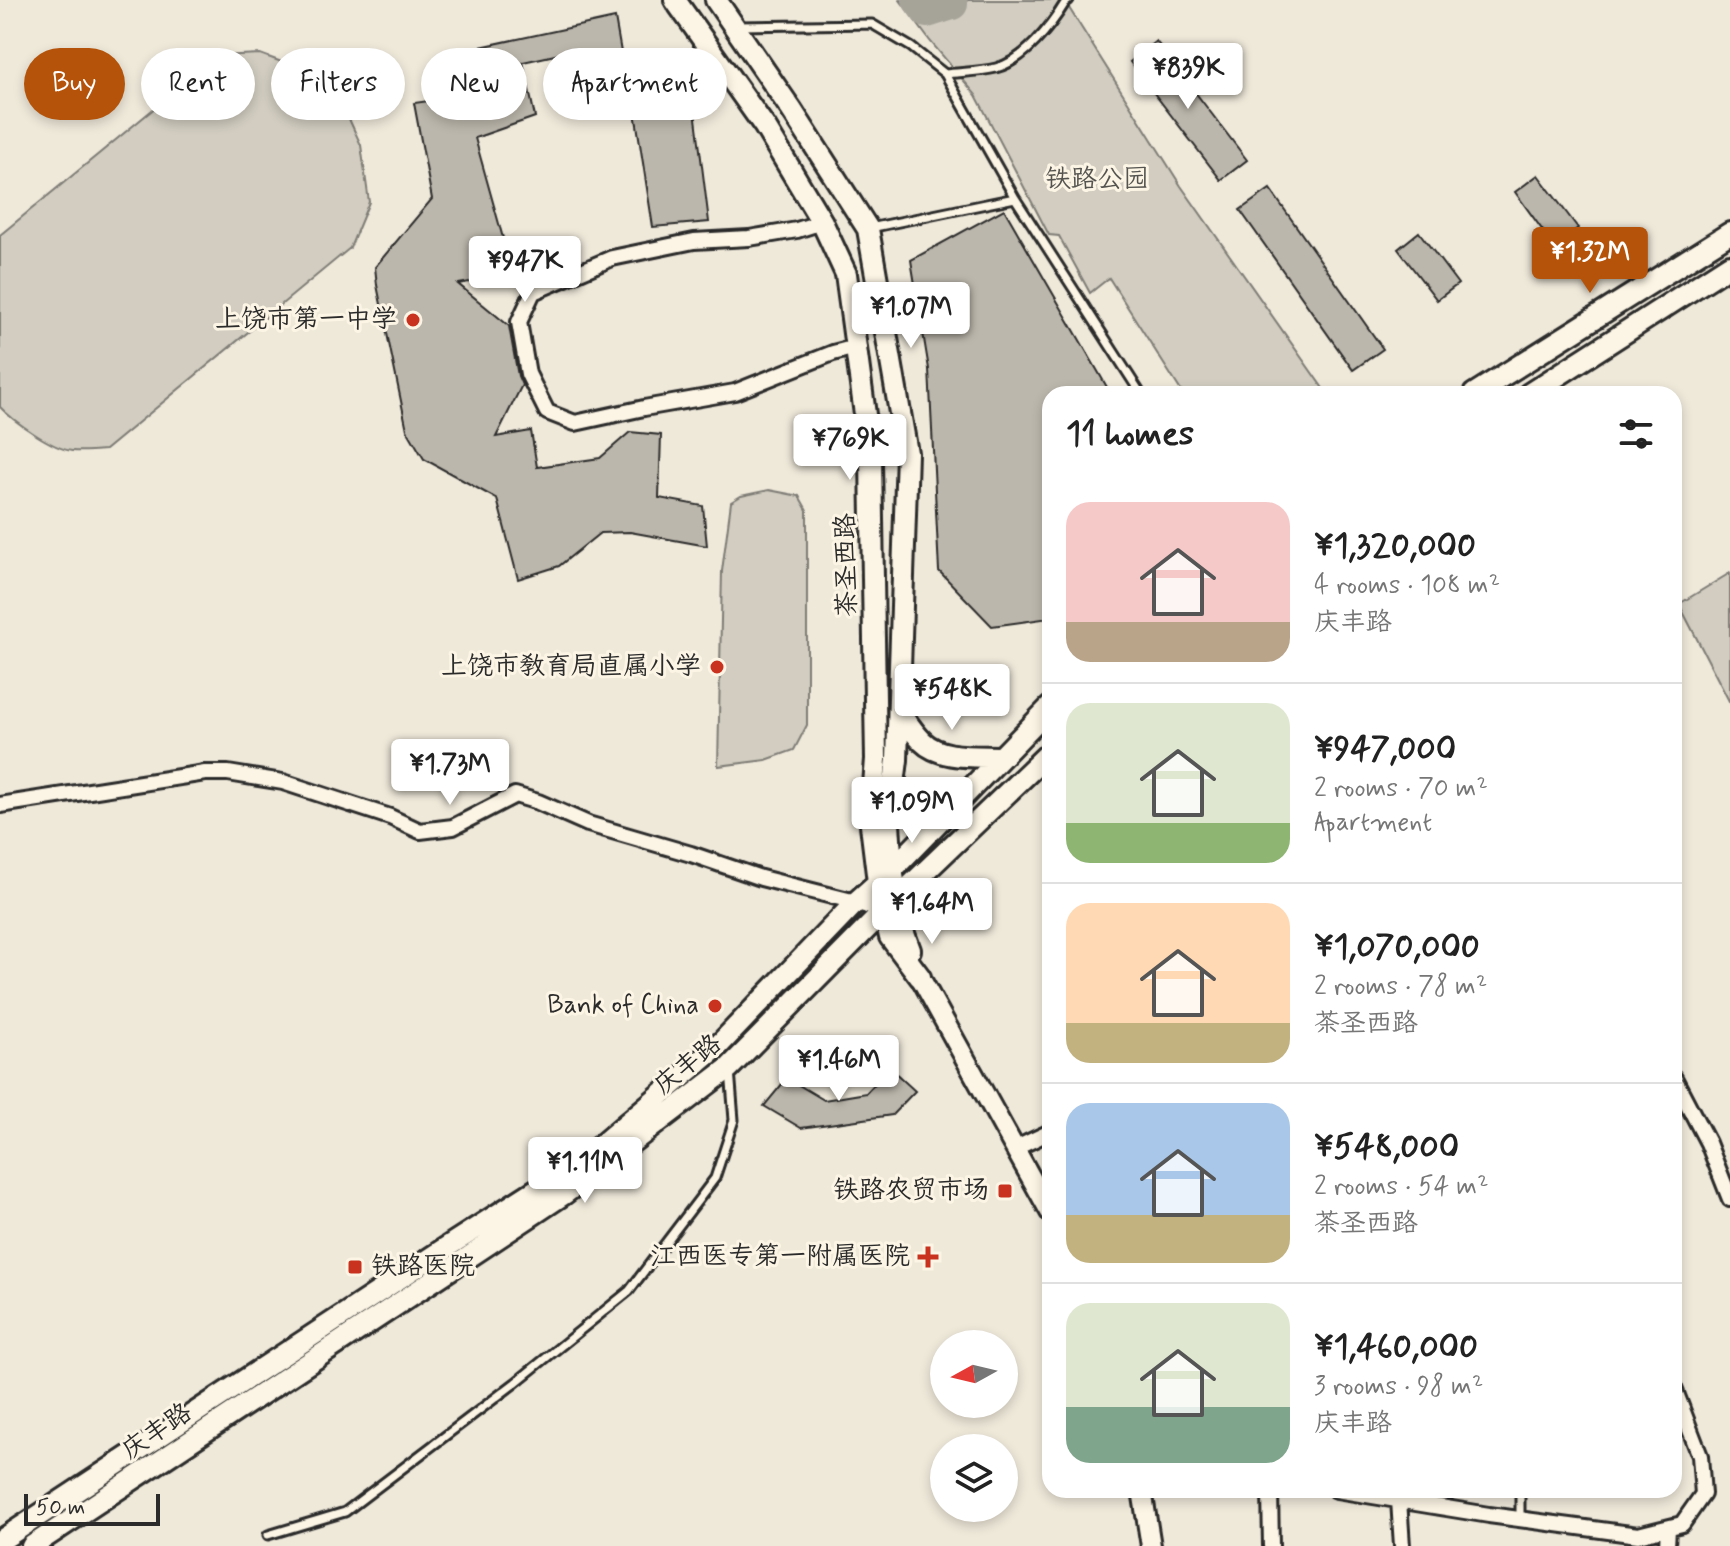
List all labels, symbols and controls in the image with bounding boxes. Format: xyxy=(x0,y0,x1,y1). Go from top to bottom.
pin: ¥839K xyxy=(1132,43,1244,111)
chip: Buy xyxy=(24,48,125,120)
chip: Rent xyxy=(141,48,255,120)
chip: Filters xyxy=(271,48,405,120)
chip: New xyxy=(421,48,527,120)
chip: Apartment xyxy=(543,48,727,120)
text: ¥839K xyxy=(1152,52,1224,86)
park label: 铁路公园 xyxy=(1045,163,1149,197)
pin: ¥1.32M xyxy=(1525,227,1655,295)
pin: ¥947K xyxy=(469,236,581,304)
text: ¥1.32M xyxy=(1550,236,1630,270)
text: ¥947K xyxy=(487,245,563,279)
pin: ¥1.07M xyxy=(846,282,976,350)
text: ¥1.07M xyxy=(870,291,952,325)
place label: 上饶市第一中学 xyxy=(215,303,397,337)
marker: 上饶市第一中学 xyxy=(404,311,422,329)
text: 11 homes xyxy=(1066,412,1194,457)
icon: filters xyxy=(1614,412,1658,456)
pin: ¥769K xyxy=(794,414,906,482)
text: ¥769K xyxy=(811,423,889,457)
street label: 茶圣西路 xyxy=(829,513,865,617)
text: ¥1,320,000 xyxy=(1314,524,1476,569)
icon: home xyxy=(1130,534,1226,630)
text: 4 rooms · 108 m² xyxy=(1314,569,1500,603)
text: 庆丰路 xyxy=(1314,606,1392,640)
place label: 上饶市教育局直属小学 xyxy=(441,650,701,684)
marker: 上饶市教育局直属小学 xyxy=(708,658,726,676)
pin: ¥548K xyxy=(896,664,1008,732)
text: ¥548K xyxy=(913,673,991,707)
text: ¥947,000 xyxy=(1314,727,1456,772)
icon: home xyxy=(1130,735,1226,831)
pin: ¥1.73M xyxy=(385,739,515,807)
text: ¥1.73M xyxy=(409,748,491,782)
text: 2 rooms · 70 m² xyxy=(1314,772,1488,806)
pin: ¥1.09M xyxy=(847,777,977,845)
text: ¥1.09M xyxy=(870,786,954,820)
text: Apartment xyxy=(1314,806,1432,840)
pin: ¥1.64M xyxy=(867,878,997,946)
text: ¥1.64M xyxy=(890,887,974,921)
text: ¥1,070,000 xyxy=(1314,925,1480,970)
icon: home xyxy=(1130,935,1226,1031)
text: 2 rooms · 78 m² xyxy=(1314,970,1487,1004)
place label: Bank of China xyxy=(547,989,699,1023)
marker: Bank of China xyxy=(706,997,724,1015)
text: 茶圣西路 xyxy=(1314,1007,1418,1041)
street label: 庆丰路 xyxy=(647,1027,729,1103)
pin: ¥1.46M xyxy=(774,1035,904,1103)
text: ¥1.46M xyxy=(797,1044,881,1078)
text: ¥548,000 xyxy=(1314,1125,1459,1170)
icon: home xyxy=(1130,1135,1226,1231)
pin: ¥1.11M xyxy=(520,1137,650,1205)
text: ¥1.11M xyxy=(546,1146,624,1180)
text: 2 rooms · 54 m² xyxy=(1314,1170,1489,1204)
place label: 铁路农贸市场 xyxy=(833,1174,989,1208)
marker: 铁路农贸市场 xyxy=(996,1182,1014,1200)
text: 茶圣西路 xyxy=(1314,1207,1418,1241)
place label: 江西医专第一附属医院 xyxy=(650,1240,910,1274)
marker: 江西医专第一附属医院 xyxy=(917,1246,939,1268)
place label: 铁路医院 xyxy=(371,1250,475,1284)
marker: 铁路医院 xyxy=(346,1258,364,1276)
text: ¥1,460,000 xyxy=(1314,1325,1478,1370)
north arrow xyxy=(930,1330,1018,1418)
map controls xyxy=(930,1330,1018,1522)
icon: home xyxy=(1130,1335,1226,1431)
text: 3 rooms · 98 m² xyxy=(1314,1370,1483,1404)
street label: 庆丰路 xyxy=(115,1396,199,1468)
text: 庆丰路 xyxy=(1314,1407,1392,1441)
button: layers xyxy=(930,1434,1018,1522)
scale bar xyxy=(24,1490,160,1526)
text: 50 m xyxy=(36,1494,85,1522)

